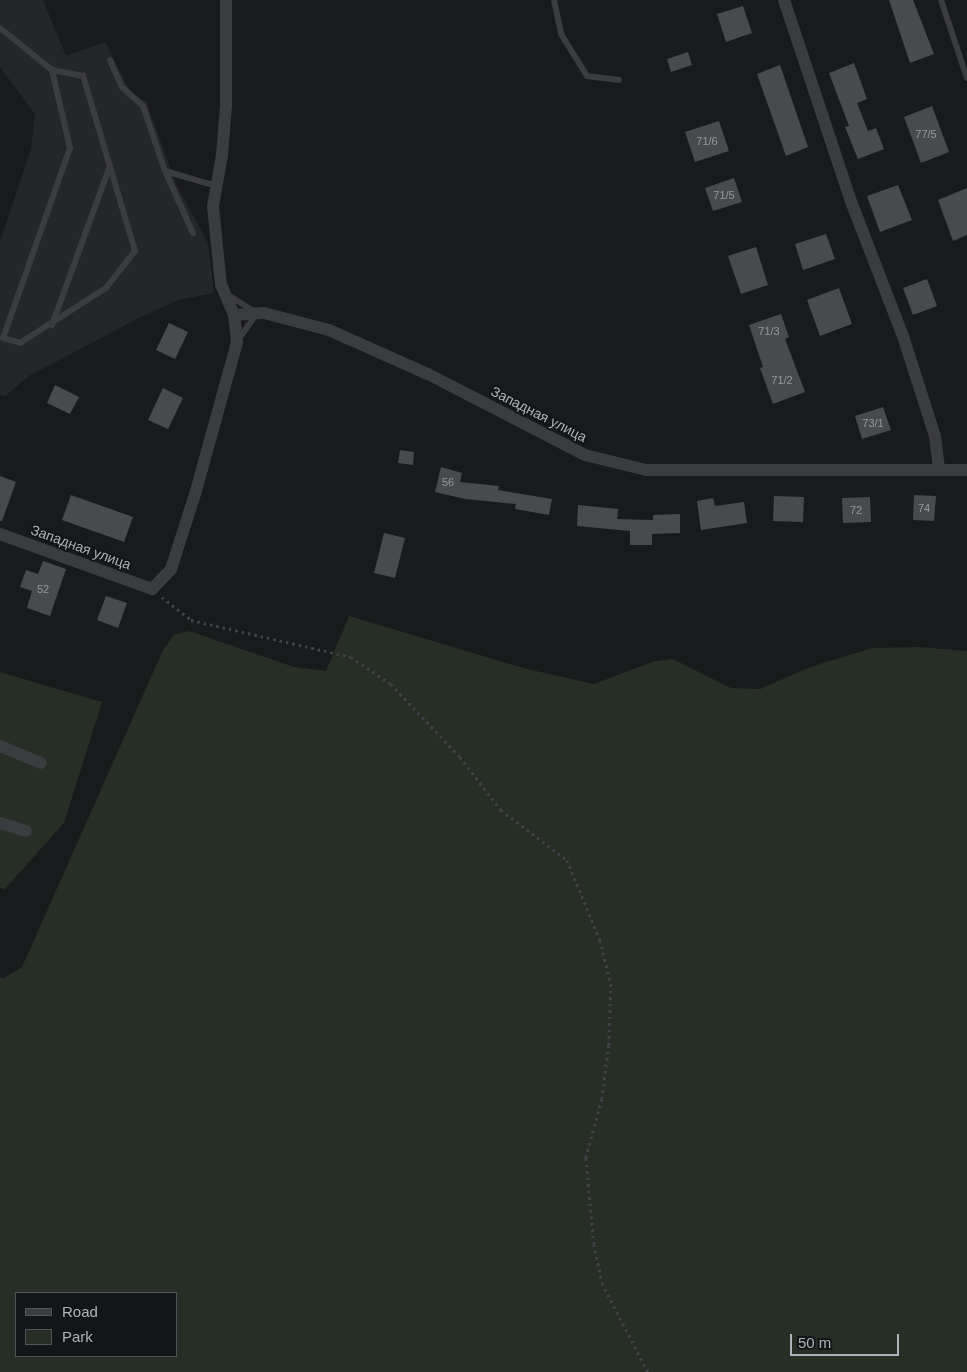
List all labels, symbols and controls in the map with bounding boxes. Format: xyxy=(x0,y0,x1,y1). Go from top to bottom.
house number: 77/5 xyxy=(915,127,937,141)
house number: 71/6 xyxy=(696,134,718,148)
house number: 71/5 xyxy=(713,188,735,202)
house number: 71/3 xyxy=(758,324,780,338)
house number: 71/2 xyxy=(771,373,793,387)
street label: Западная улица xyxy=(488,383,590,445)
house number: 73/1 xyxy=(862,416,884,430)
house number: 56 xyxy=(442,475,454,489)
house number: 74 xyxy=(918,501,930,515)
house number: 72 xyxy=(850,503,862,517)
street label: Западная улица xyxy=(29,521,133,573)
house number: 52 xyxy=(37,582,49,596)
legend xyxy=(15,1292,178,1357)
text: Road xyxy=(62,1303,98,1320)
scale bar xyxy=(792,1324,901,1356)
text: Park xyxy=(62,1328,93,1345)
text: 50 m xyxy=(798,1334,831,1351)

